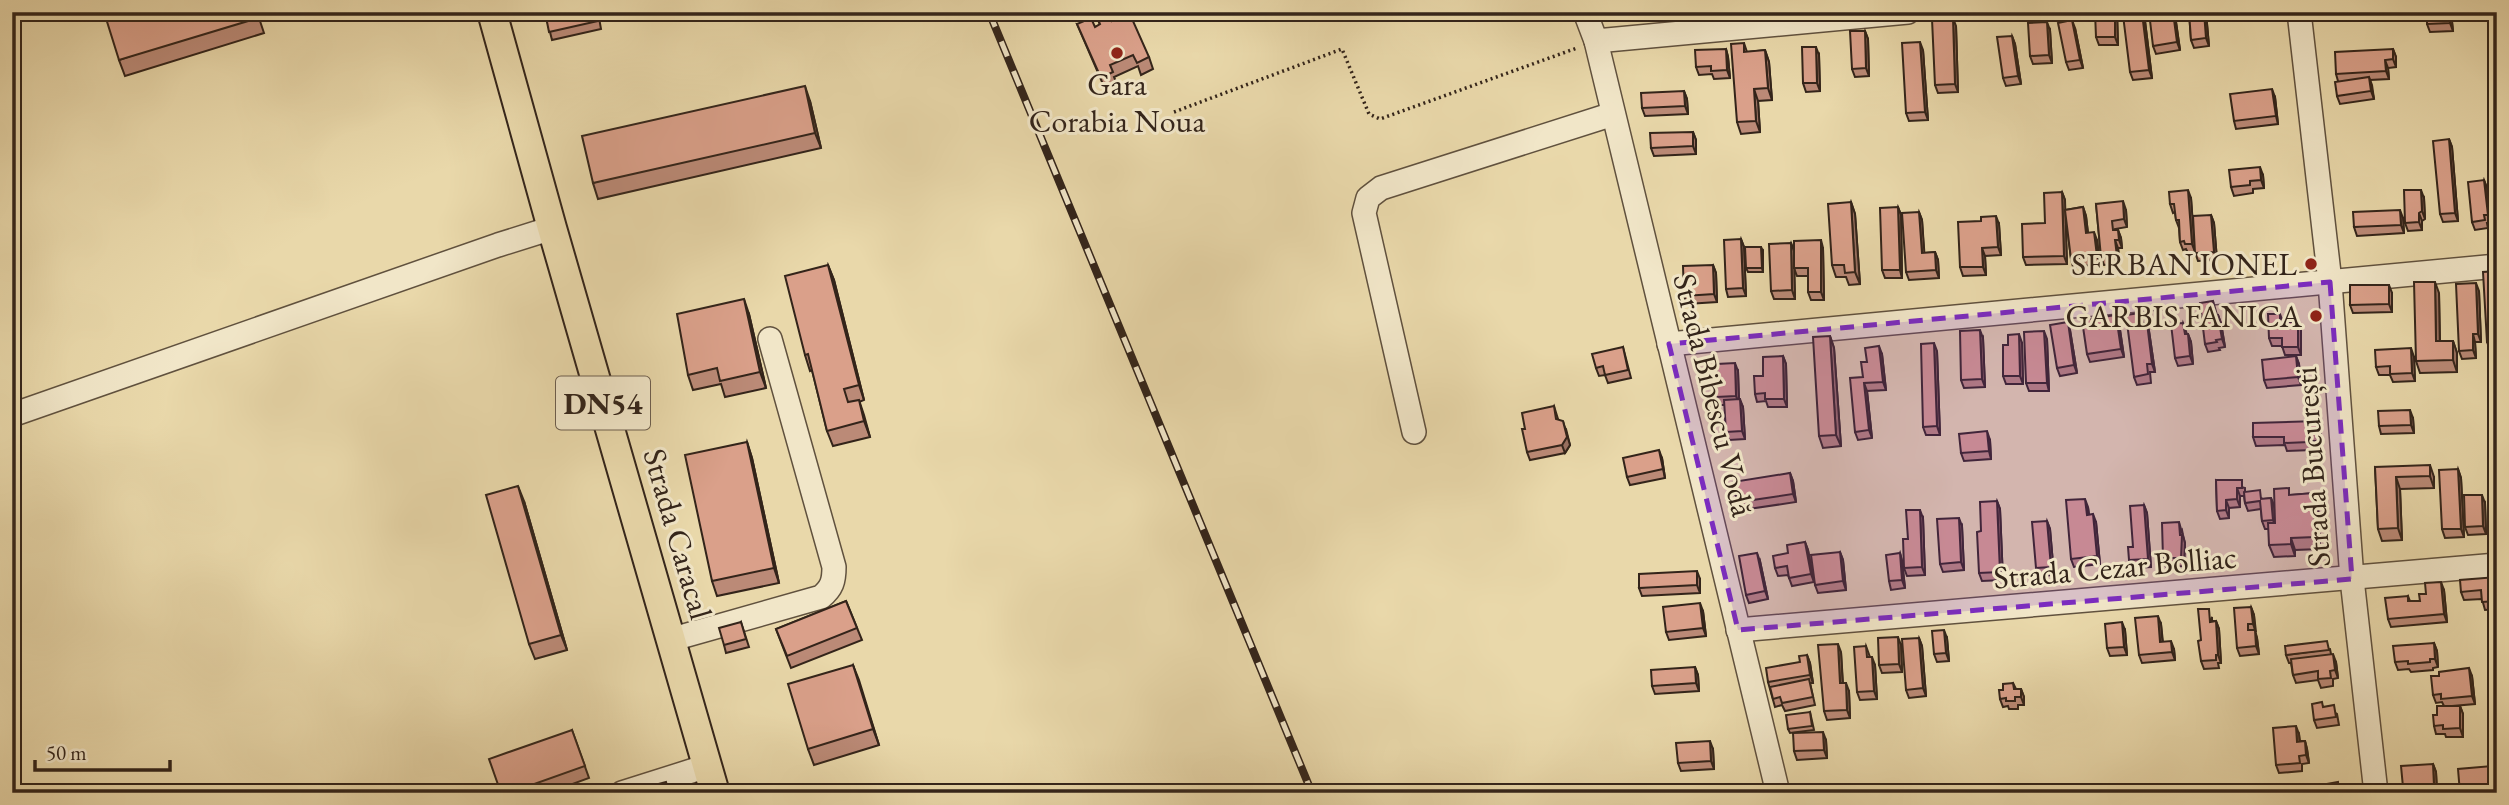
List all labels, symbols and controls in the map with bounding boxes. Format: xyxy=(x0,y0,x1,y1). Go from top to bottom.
marker: Gara Corabia Noua xyxy=(1109,45,1125,61)
place label: Gara Corabia Noua xyxy=(1029,63,1205,142)
place label: SERBAN IONEL xyxy=(2071,243,2297,285)
marker: SERBAN IONEL xyxy=(2303,256,2319,272)
street label: Strada Bibescu Vodă xyxy=(1663,269,1765,521)
place label: GARBIS FANICA xyxy=(2066,295,2303,337)
marker: GARBIS FANICA xyxy=(2308,308,2324,324)
street label: Strada București xyxy=(2284,365,2340,569)
road number: DN54 xyxy=(556,376,650,430)
street label: Strada Caracal xyxy=(634,444,722,625)
street label: Strada Cezar Bolliac xyxy=(1992,535,2238,599)
scale bar xyxy=(35,728,170,772)
text: 50 m xyxy=(46,739,87,766)

